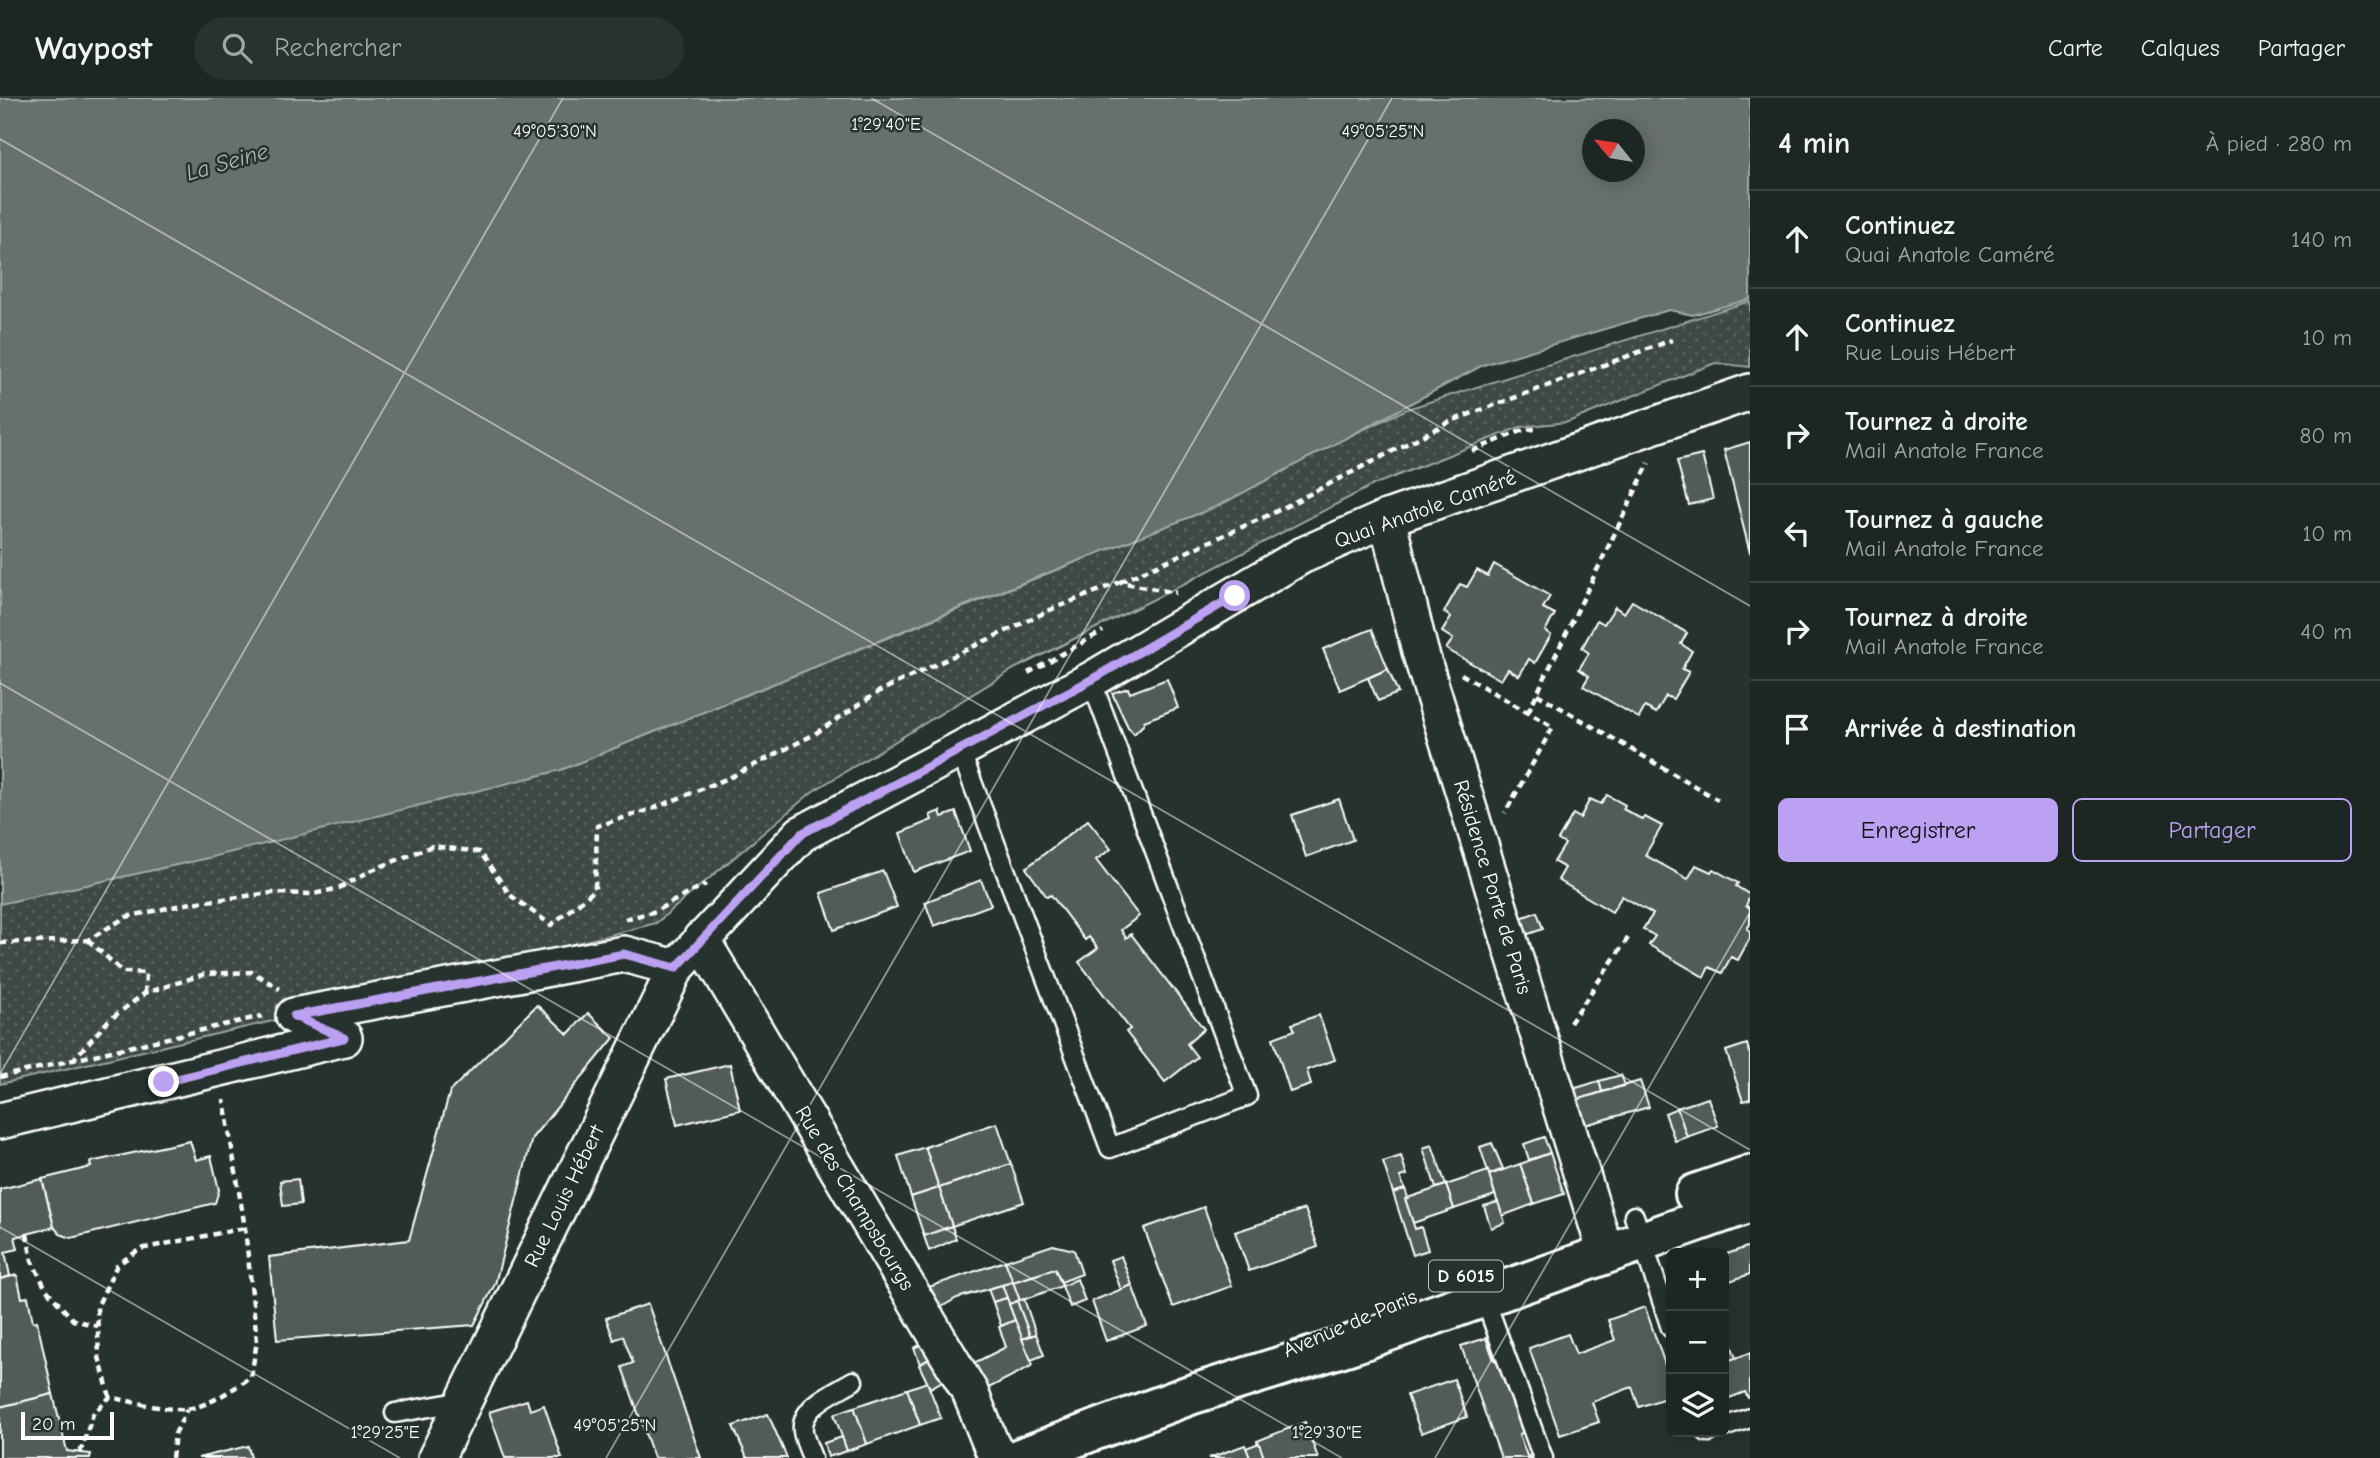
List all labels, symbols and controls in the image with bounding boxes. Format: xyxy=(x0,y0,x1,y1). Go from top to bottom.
search box xyxy=(194,17,684,80)
text: Waypost xyxy=(35,29,152,67)
icon: search xyxy=(218,29,256,67)
text: Rechercher xyxy=(274,33,401,63)
text: Carte xyxy=(2048,34,2103,62)
text: Calques xyxy=(2141,34,2220,62)
text: Partager xyxy=(2258,34,2345,62)
text: 1°29'40"E xyxy=(851,114,921,135)
north arrow xyxy=(1582,119,1645,182)
text: 49°05'30"N xyxy=(513,121,597,142)
text: 49°05'25"N xyxy=(1342,121,1424,142)
text: 4 min xyxy=(1778,126,1850,161)
text: À pied · 280 m xyxy=(2206,130,2352,157)
water label: La Seine xyxy=(183,137,272,187)
text: Continuez xyxy=(1845,211,1955,241)
icon: ahead xyxy=(1778,220,1816,258)
text: 140 m xyxy=(2291,226,2352,253)
text: Quai Anatole Caméré xyxy=(1845,241,2055,268)
text: Continuez xyxy=(1845,309,1955,339)
icon: ahead xyxy=(1778,318,1816,356)
text: 10 m xyxy=(2302,324,2352,351)
text: Rue Louis Hébert xyxy=(1845,339,2015,366)
text: Tournez à droite xyxy=(1845,407,2028,437)
icon: right xyxy=(1778,416,1816,454)
text: 80 m xyxy=(2299,422,2352,449)
text: Mail Anatole France xyxy=(1845,437,2044,464)
street label: Quai Anatole Caméré xyxy=(1331,465,1519,553)
text: Tournez à gauche xyxy=(1845,505,2043,535)
icon: left xyxy=(1778,514,1816,552)
text: 10 m xyxy=(2302,520,2352,547)
text: Mail Anatole France xyxy=(1845,535,2044,562)
route start xyxy=(1219,580,1250,611)
text: Tournez à droite xyxy=(1845,603,2028,633)
icon: right xyxy=(1778,612,1816,650)
text: 40 m xyxy=(2300,618,2352,645)
text: Mail Anatole France xyxy=(1845,633,2044,660)
icon: arrive xyxy=(1778,710,1816,748)
text: Arrivée à destination xyxy=(1845,714,2076,744)
street label: Résidence Porte de Paris xyxy=(1449,777,1537,997)
button: Enregistrer xyxy=(1778,798,2058,862)
button: Partager xyxy=(2072,798,2352,862)
route end xyxy=(148,1066,179,1097)
street label: Rue des Champsbourgs xyxy=(790,1101,920,1295)
street label: Rue Louis Hébert xyxy=(519,1120,609,1271)
map controls xyxy=(1666,1248,1729,1437)
button: + xyxy=(1666,1248,1729,1311)
road number: D 6015 xyxy=(1429,1260,1503,1292)
street label: Avenue de Paris xyxy=(1279,1284,1421,1362)
button: − xyxy=(1666,1311,1729,1374)
button: layers xyxy=(1666,1374,1729,1437)
scale bar xyxy=(21,1409,114,1441)
text: 20 m xyxy=(32,1413,76,1435)
text: 49°05'25"N xyxy=(574,1415,656,1436)
text: 1°29'25"E xyxy=(350,1422,420,1443)
text: 1°29'30"E xyxy=(1292,1422,1362,1443)

